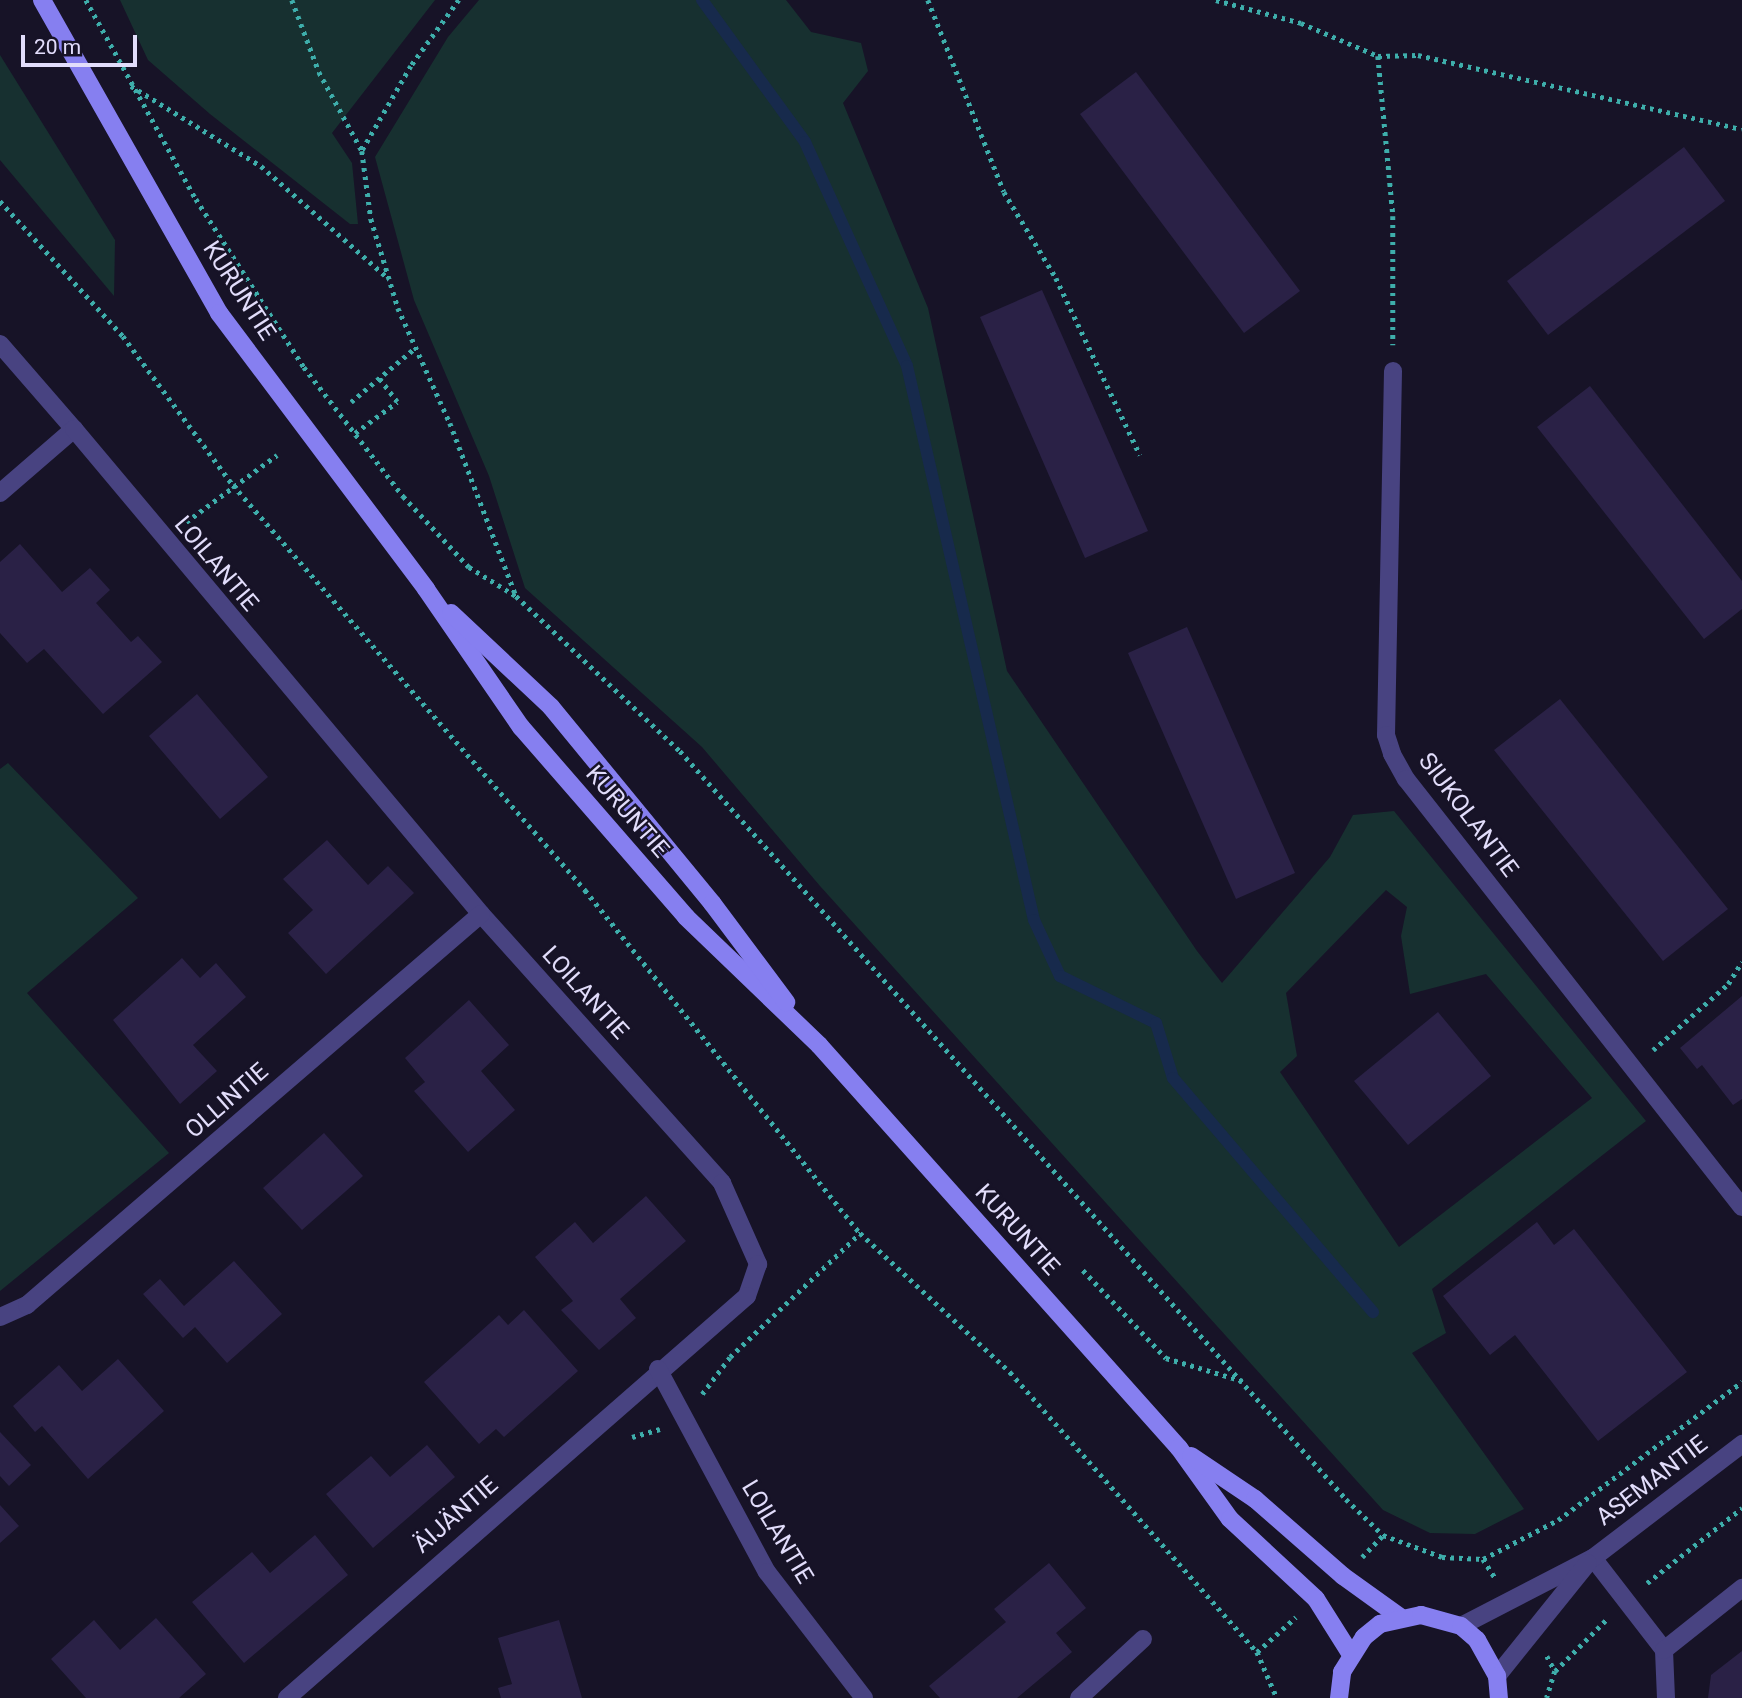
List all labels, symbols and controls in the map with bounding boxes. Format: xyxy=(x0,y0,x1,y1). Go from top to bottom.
scale bar xyxy=(24,21,140,65)
text: 20 m xyxy=(34,35,81,59)
street label: KURUNTIE xyxy=(196,236,282,346)
street label: LOILANTIE xyxy=(168,511,264,617)
street label: SIUKOLANTIE xyxy=(1412,747,1524,883)
street label: KURUNTIE xyxy=(579,760,675,864)
street label: LOILANTIE xyxy=(536,941,634,1045)
street label: OLLINTIE xyxy=(180,1057,274,1145)
street label: KURUNTIE xyxy=(969,1179,1065,1281)
street label: ASEMANTIE xyxy=(1591,1430,1713,1532)
street label: ÄIJÄNTIE xyxy=(408,1471,504,1559)
street label: LOILANTIE xyxy=(735,1475,819,1589)

